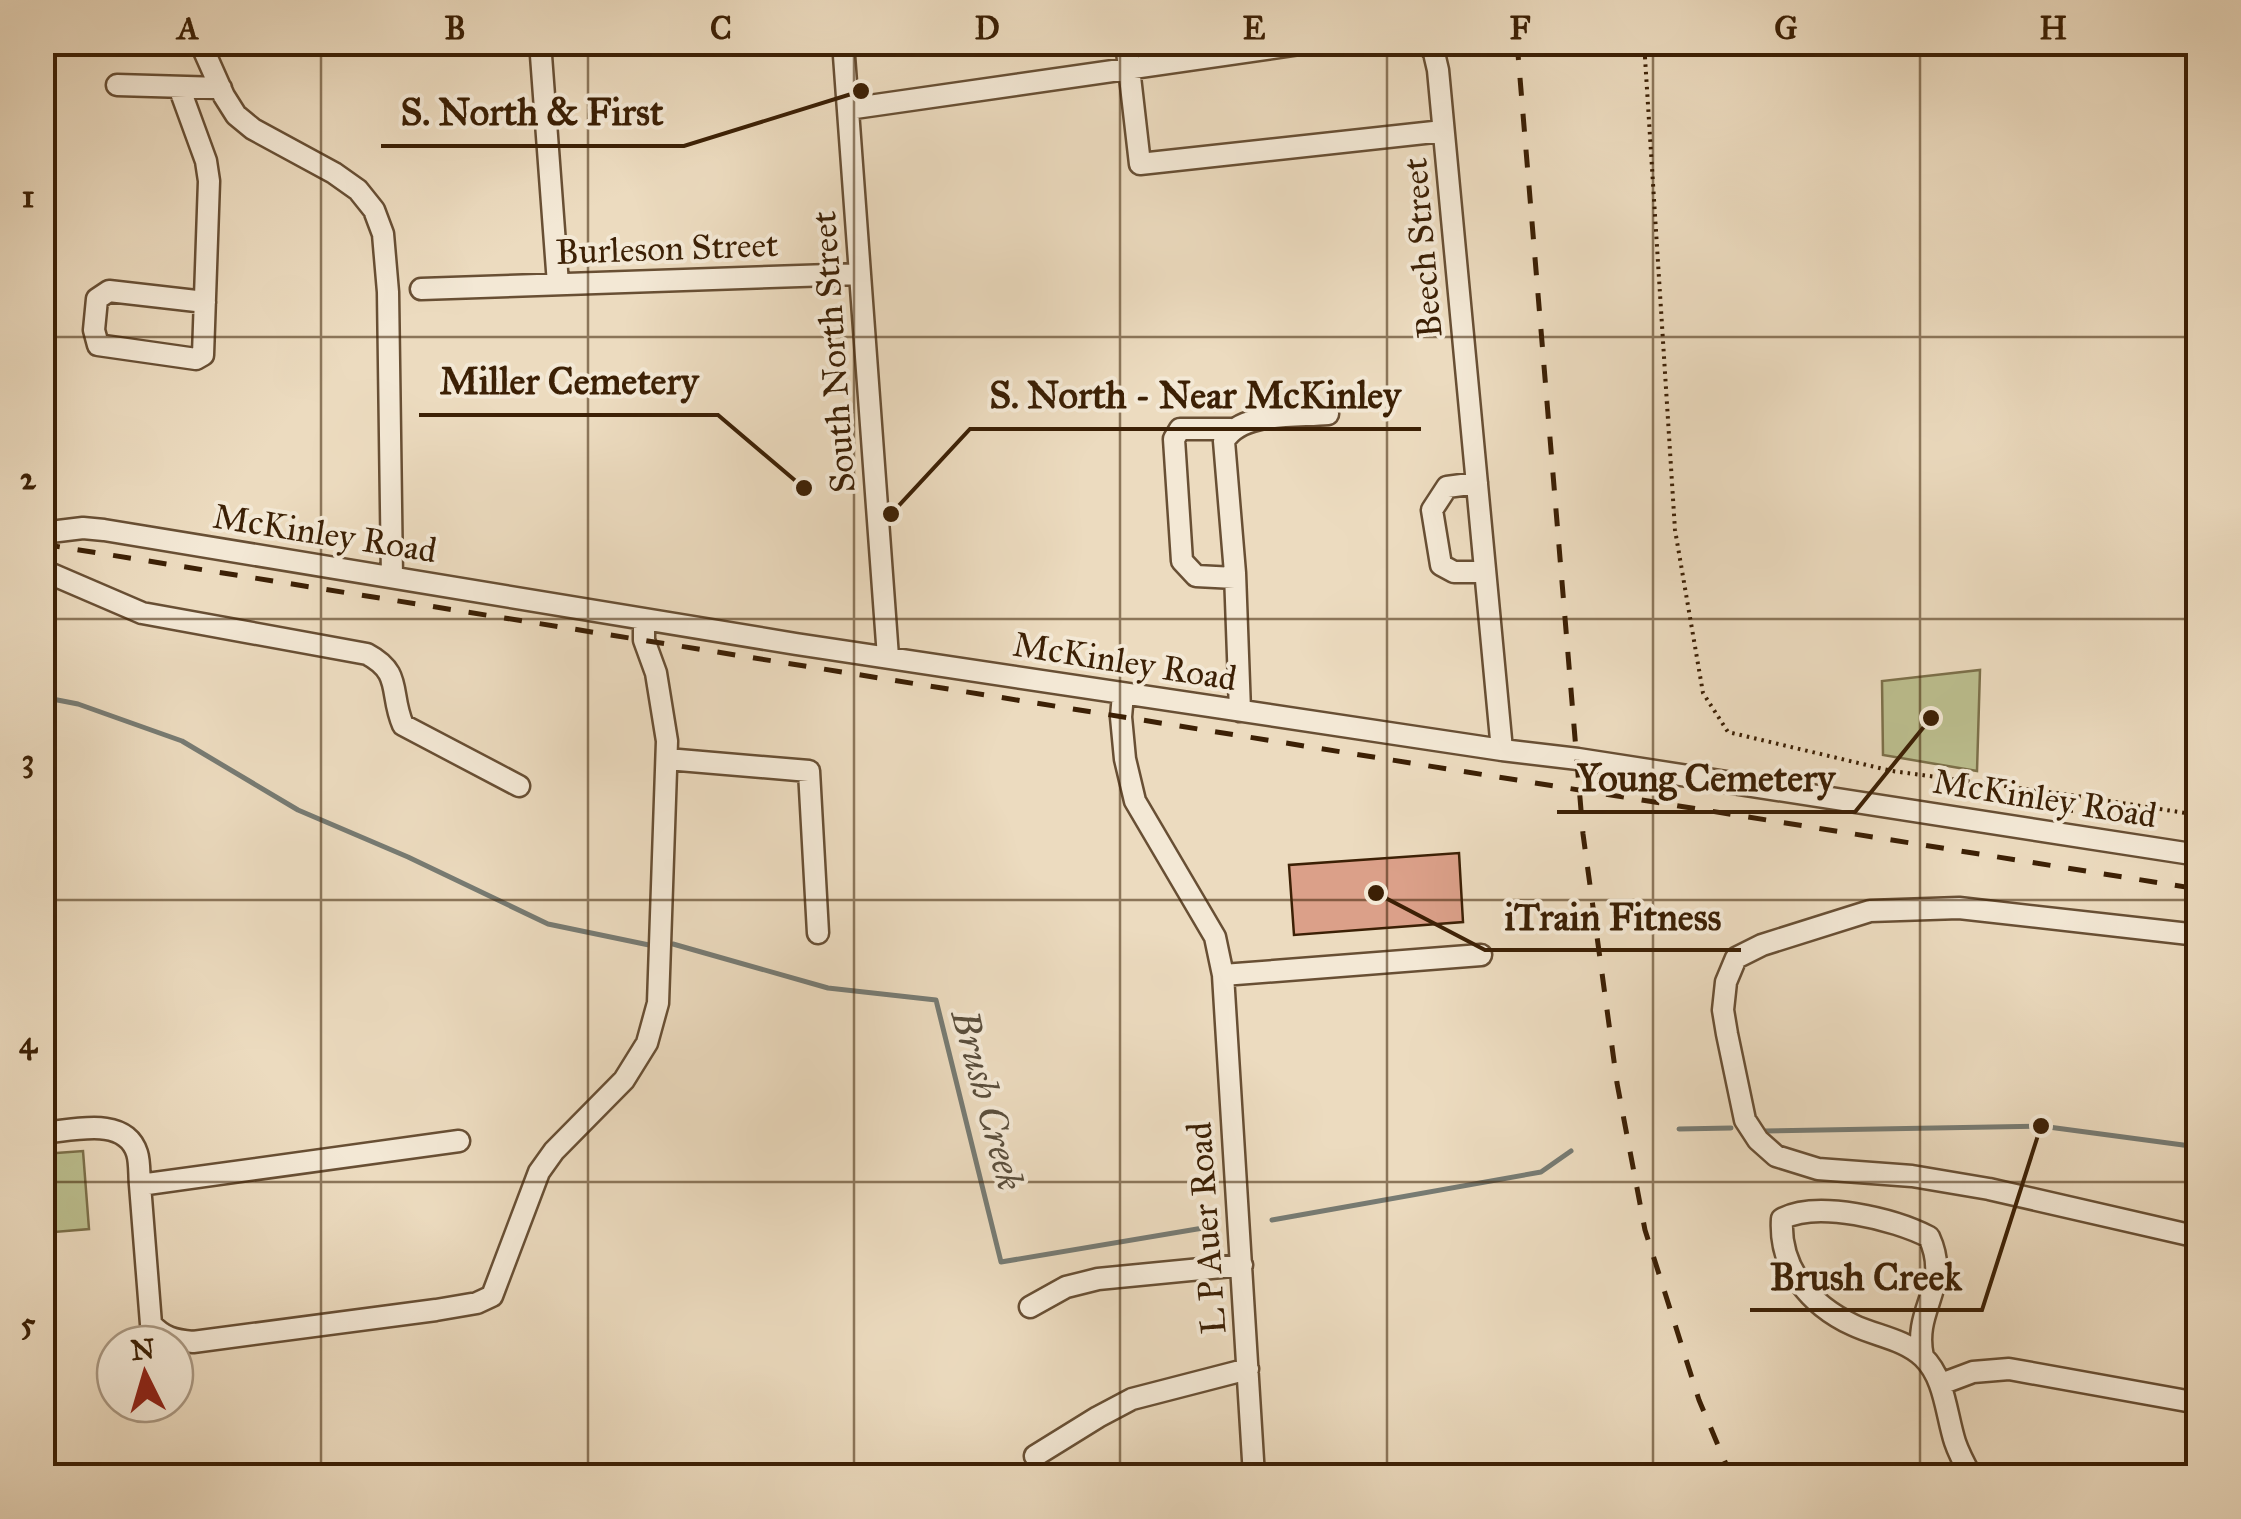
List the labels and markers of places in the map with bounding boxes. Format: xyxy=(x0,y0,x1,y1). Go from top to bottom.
callout: S. North & First xyxy=(381,78,684,146)
callout: Miller Cemetery xyxy=(419,347,718,415)
callout: S. North - Near McKinley xyxy=(970,361,1421,429)
callout: Young Cemetery xyxy=(1557,744,1855,812)
callout: iTrain Fitness xyxy=(1485,882,1741,950)
callout: Brush Creek xyxy=(1750,1242,1982,1310)

